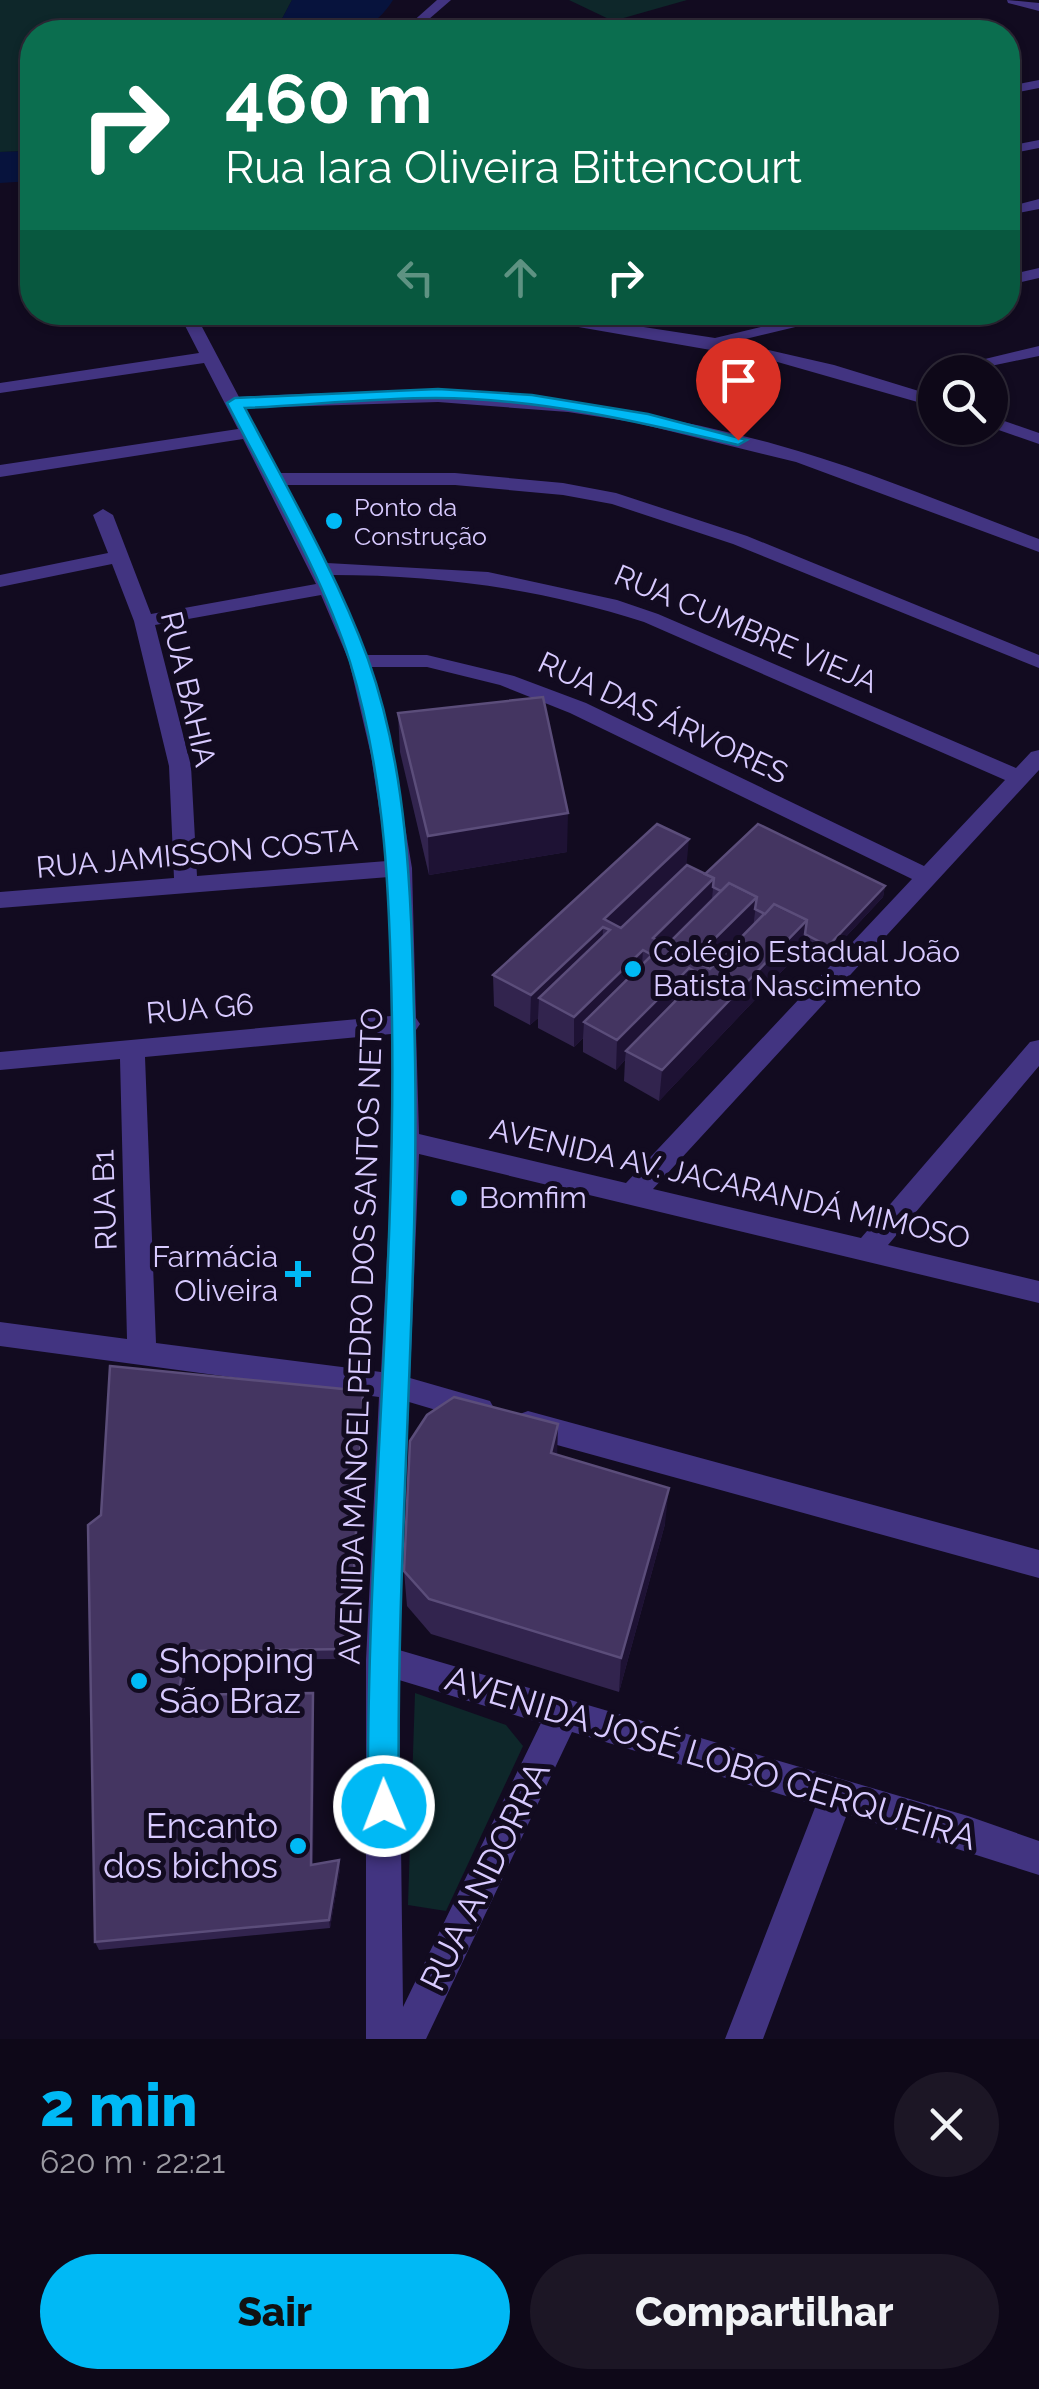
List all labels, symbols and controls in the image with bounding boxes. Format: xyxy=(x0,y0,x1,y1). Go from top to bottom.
text: 460 m xyxy=(225,57,432,139)
icon: right xyxy=(60,60,190,190)
text: Rua Iara Oliveira Bittencourt xyxy=(225,141,802,194)
icon: left xyxy=(388,250,443,305)
icon: ahead xyxy=(493,250,548,305)
icon: right xyxy=(598,250,653,305)
pin xyxy=(696,338,781,441)
icon: arrive xyxy=(711,353,766,408)
map controls xyxy=(918,355,1008,445)
button: search xyxy=(918,355,1008,445)
place label: Ponto da Construção xyxy=(354,492,487,551)
marker: Ponto da Construção xyxy=(323,510,345,532)
street label: RUA CUMBRE VIEJA xyxy=(609,557,883,700)
street label: RUA BAHIA xyxy=(154,608,223,770)
street label: RUA DAS ÁRVORES xyxy=(533,644,794,791)
street label: RUA JAMISSON COSTA xyxy=(35,822,359,885)
place label: Colégio Estadual João Batista Nascimento xyxy=(653,934,960,1003)
marker: Colégio Estadual João Batista Nascimento xyxy=(622,958,644,980)
street label: RUA G6 xyxy=(145,986,255,1031)
street label: AVENIDA MANOEL PEDRO DOS SANTOS NETO xyxy=(332,1007,389,1665)
street label: AVENIDA AV. JACARANDÁ MIMOSO xyxy=(487,1111,974,1256)
street label: RUA B1 xyxy=(85,1149,124,1251)
place label: Bomfim xyxy=(479,1180,587,1215)
marker: Bomfim xyxy=(448,1187,470,1209)
place label: Farmácia Oliveira xyxy=(152,1239,278,1308)
marker: Farmácia Oliveira xyxy=(287,1263,309,1285)
place label: Shopping São Braz xyxy=(159,1640,314,1721)
street label: AVENIDA JOSÉ LOBO CERQUEIRA xyxy=(441,1657,982,1858)
marker: Shopping São Braz xyxy=(128,1670,150,1692)
position arrow xyxy=(332,1754,436,1858)
street label: RUA ANDORRA xyxy=(411,1754,558,1997)
place label: Encanto dos bichos xyxy=(103,1805,278,1886)
marker: Encanto dos bichos xyxy=(287,1835,309,1857)
text: 2 min xyxy=(40,2070,198,2140)
button: close xyxy=(894,2072,999,2177)
text: 620 m · 22:21 xyxy=(40,2143,225,2180)
button: Sair xyxy=(40,2254,510,2369)
button: Compartilhar xyxy=(530,2254,999,2369)

